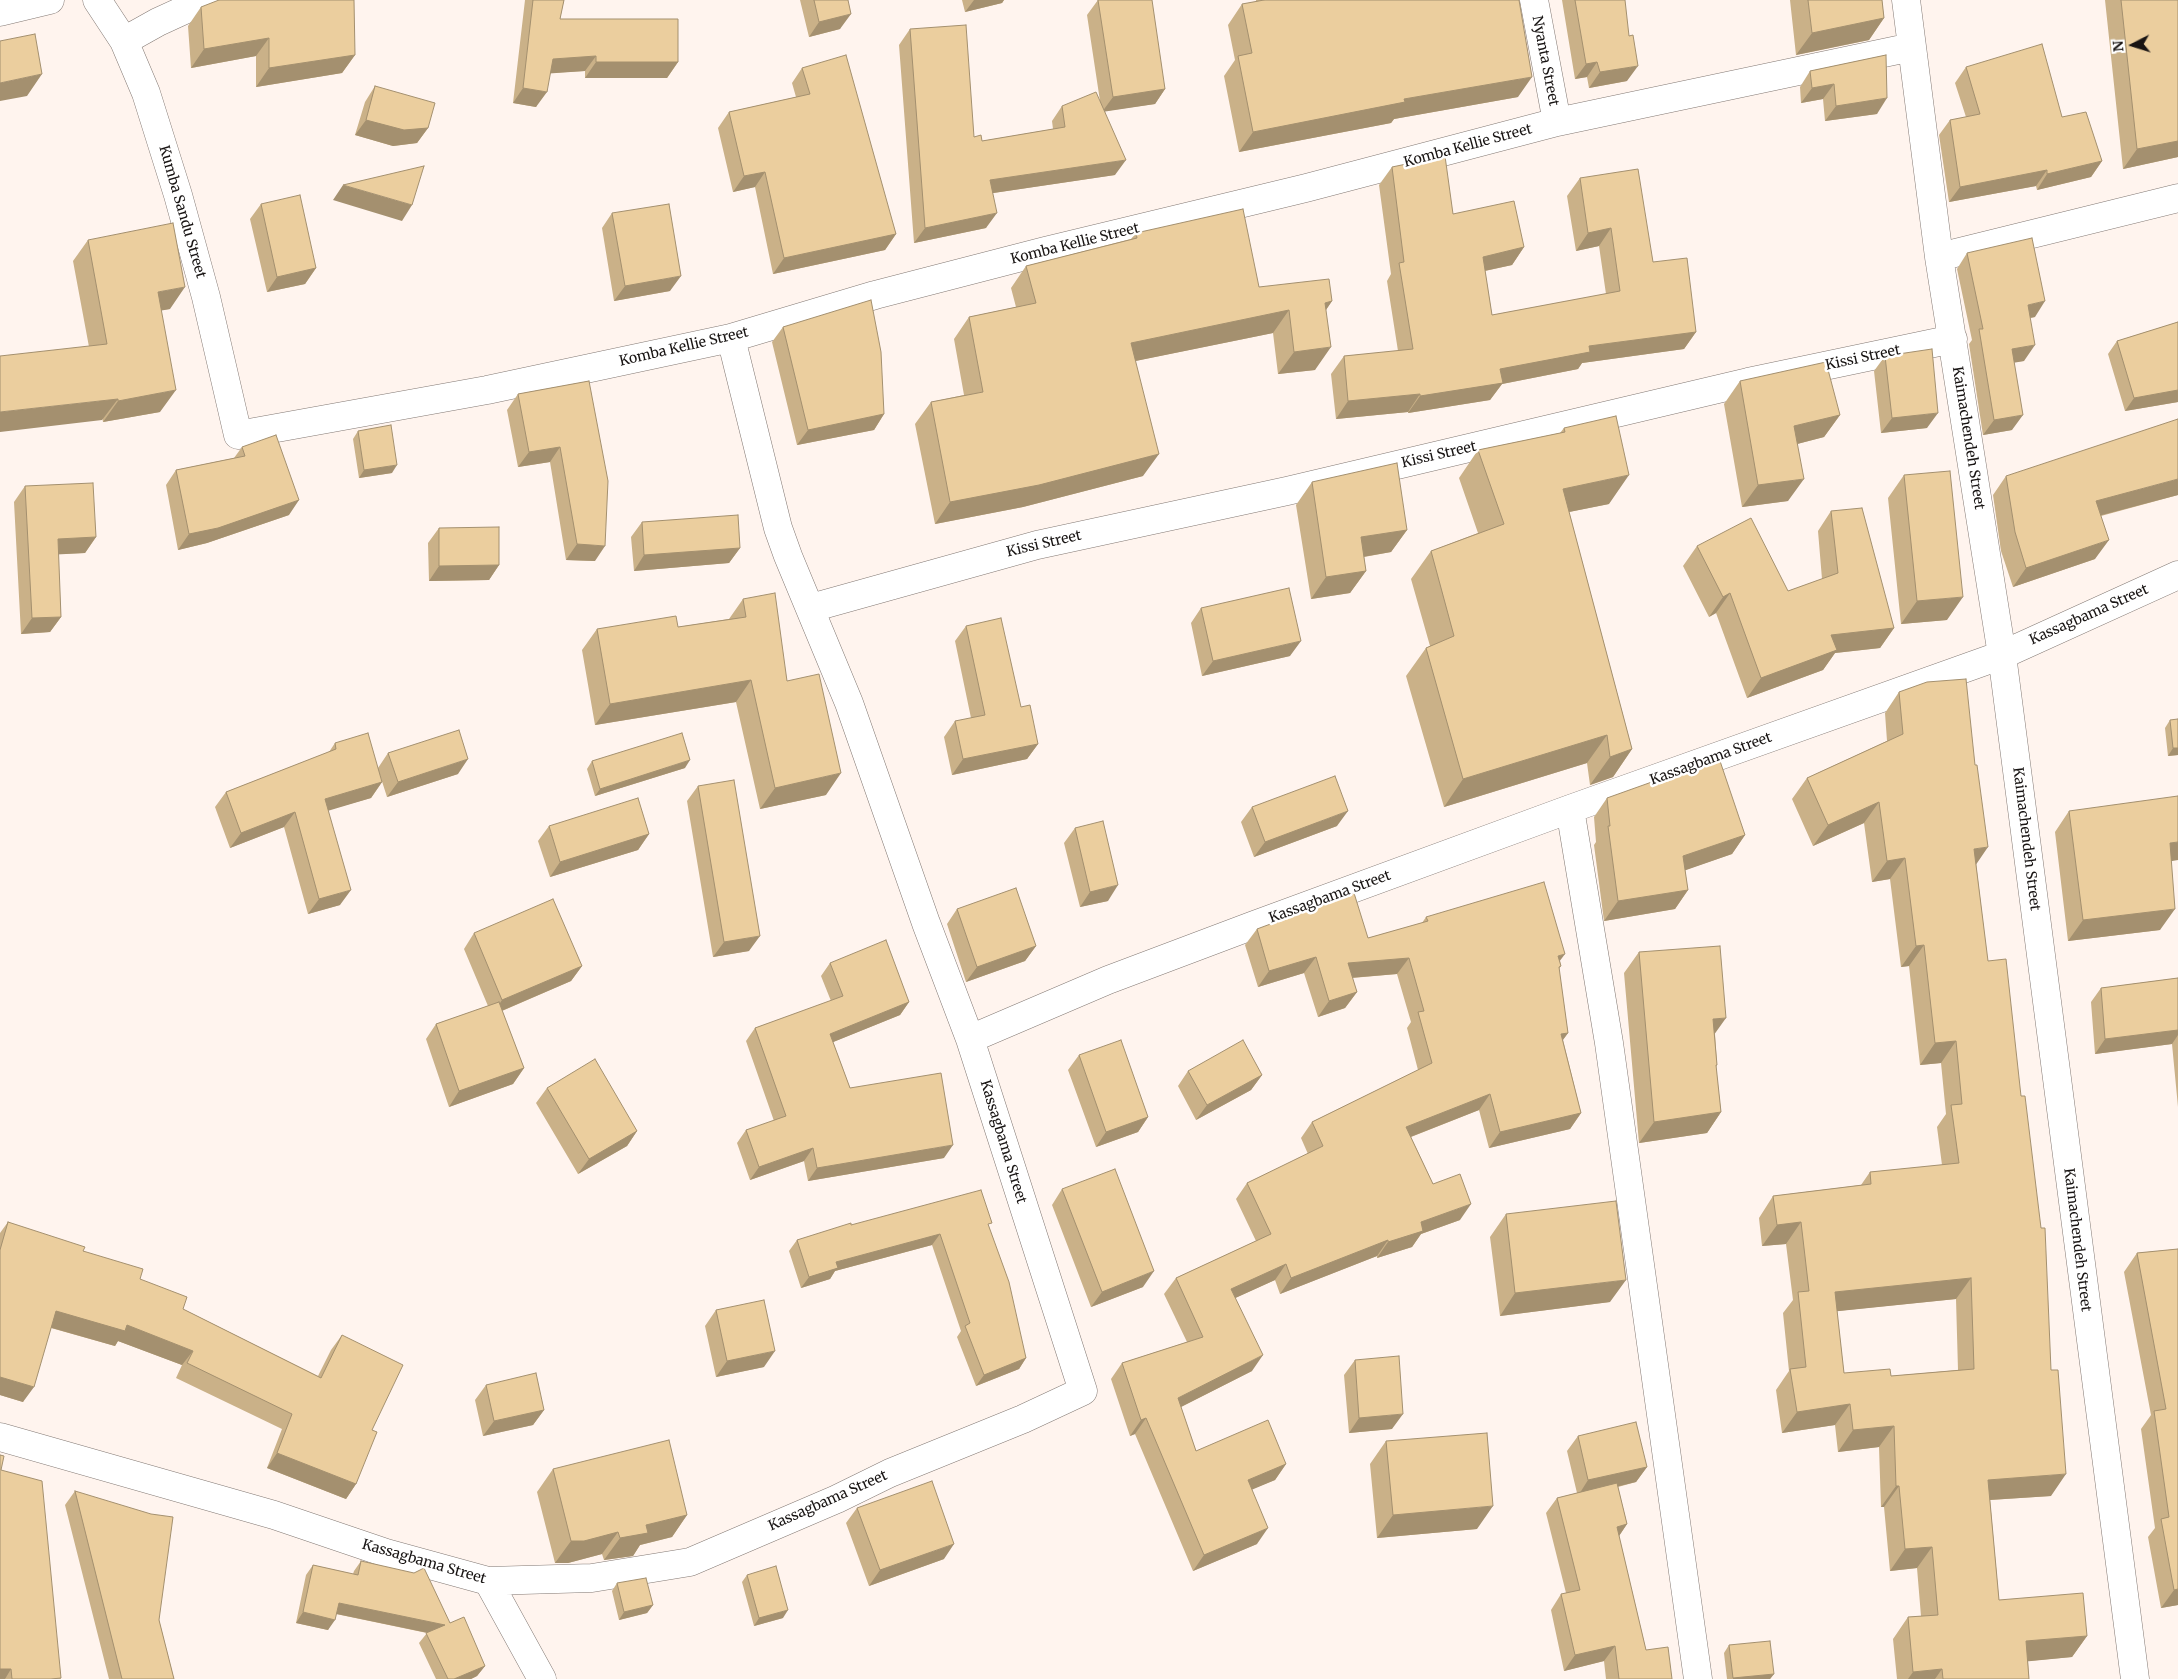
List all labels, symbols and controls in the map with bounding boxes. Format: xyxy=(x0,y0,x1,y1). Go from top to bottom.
street label: Nyanta Street xyxy=(1528,14,1562,108)
north arrow xyxy=(2108,20,2158,70)
text: N xyxy=(2109,40,2128,53)
street label: Komba Kellie Street xyxy=(1402,121,1534,171)
street label: Kumba Sandu Street xyxy=(155,144,209,280)
street label: Komba Kellie Street xyxy=(1009,220,1141,268)
street label: Komba Kellie Street xyxy=(618,324,750,370)
street label: Kissi Street xyxy=(1824,342,1902,374)
street label: Kaimachendeh Street xyxy=(1948,365,1988,511)
street label: Kissi Street xyxy=(1400,438,1478,472)
street label: Kissi Street xyxy=(1005,527,1083,561)
street label: Kassagbama Street xyxy=(2027,581,2151,649)
street label: Kassagbama Street xyxy=(1648,729,1774,789)
street label: Kaimachendeh Street xyxy=(2009,766,2043,912)
street label: Kassagbama Street xyxy=(1267,867,1393,927)
street label: Kassagbama Street xyxy=(976,1078,1030,1206)
street label: Kaimachendeh Street xyxy=(2060,1167,2094,1313)
street label: Kassagbama Street xyxy=(766,1467,890,1535)
street label: Kassagbama Street xyxy=(360,1536,488,1588)

